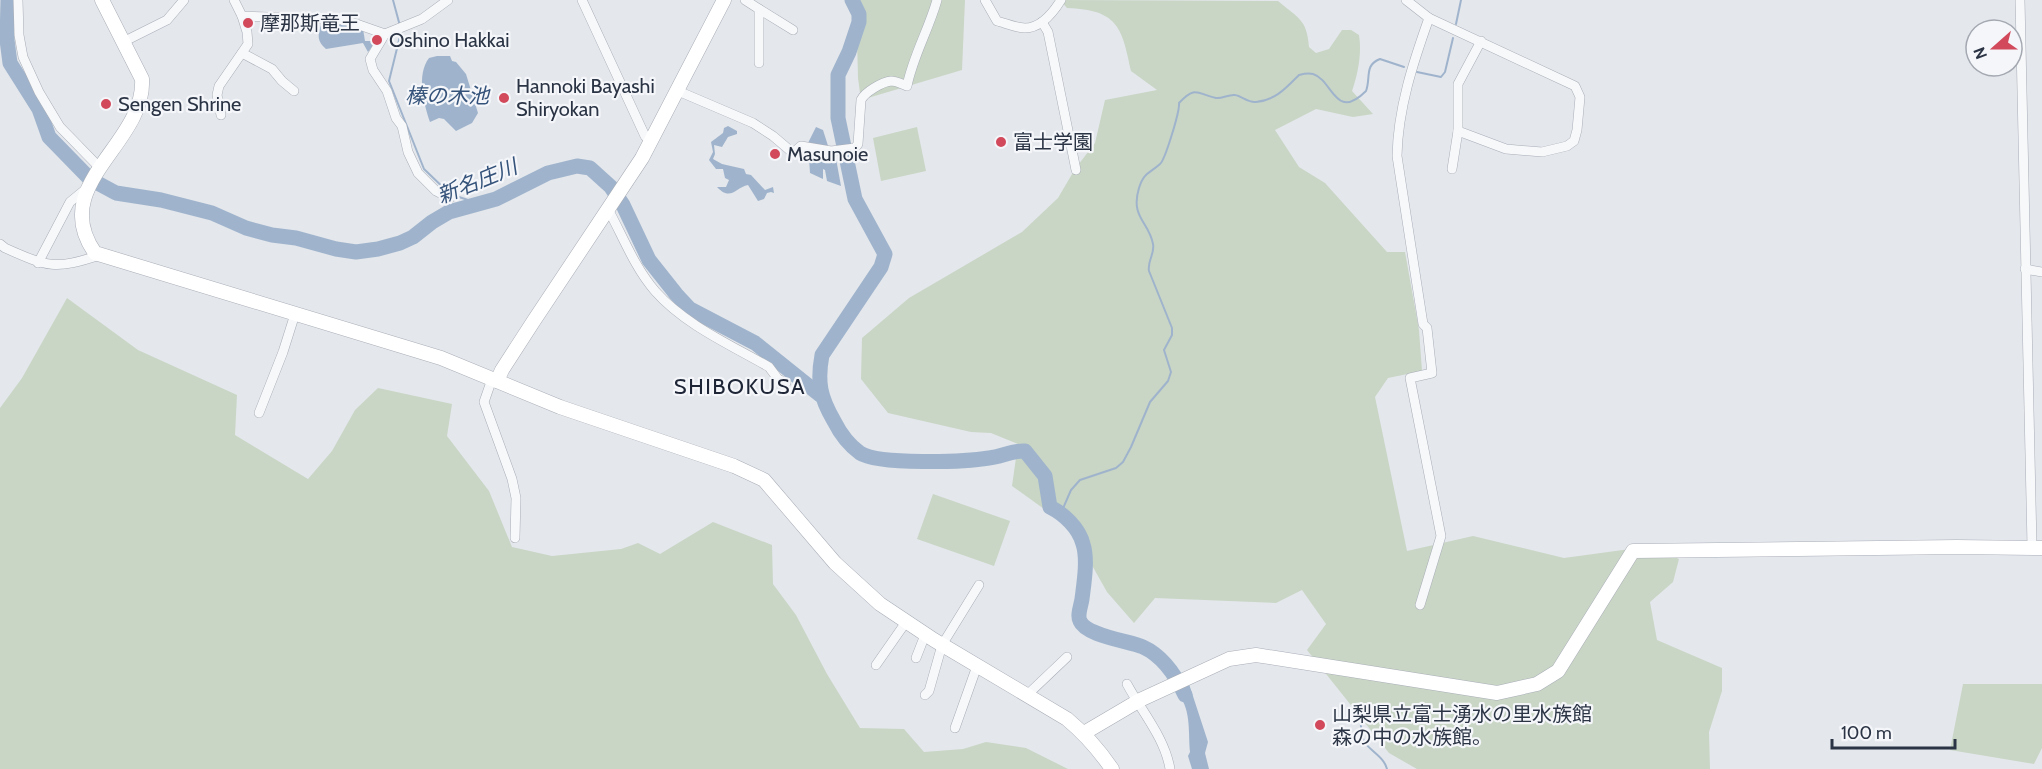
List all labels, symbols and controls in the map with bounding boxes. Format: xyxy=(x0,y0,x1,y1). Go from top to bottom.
place label: 摩那斯竜王 xyxy=(260,11,360,35)
marker: 摩那斯竜王 xyxy=(241,16,255,30)
north arrow xyxy=(1964,18,2024,78)
place label: Oshino Hakkai xyxy=(389,28,510,52)
marker: Oshino Hakkai xyxy=(370,33,384,47)
text: N xyxy=(1970,45,1991,62)
place label: Hannoki Bayashi Shiryokan xyxy=(516,74,655,121)
water label: 榛の木池 xyxy=(405,83,491,108)
marker: Hannoki Bayashi Shiryokan xyxy=(497,91,511,105)
place label: Sengen Shrine xyxy=(118,92,241,116)
marker: Sengen Shrine xyxy=(99,97,113,111)
place label: 富士学園 xyxy=(1013,130,1093,154)
marker: 富士学園 xyxy=(994,135,1008,149)
place label: Masunoie xyxy=(787,142,868,166)
marker: Masunoie xyxy=(768,147,782,161)
water label: 新名庄川 xyxy=(433,153,522,208)
district label: SHIBOKUSA xyxy=(674,373,806,400)
place label: 山梨県立富士湧水の里水族館 森の中の水族館。 xyxy=(1332,702,1592,749)
scale bar xyxy=(1832,712,1955,750)
marker: 山梨県立富士湧水の里水族館 森の中の水族館。 xyxy=(1313,718,1327,732)
text: 100 m xyxy=(1841,722,1892,744)

